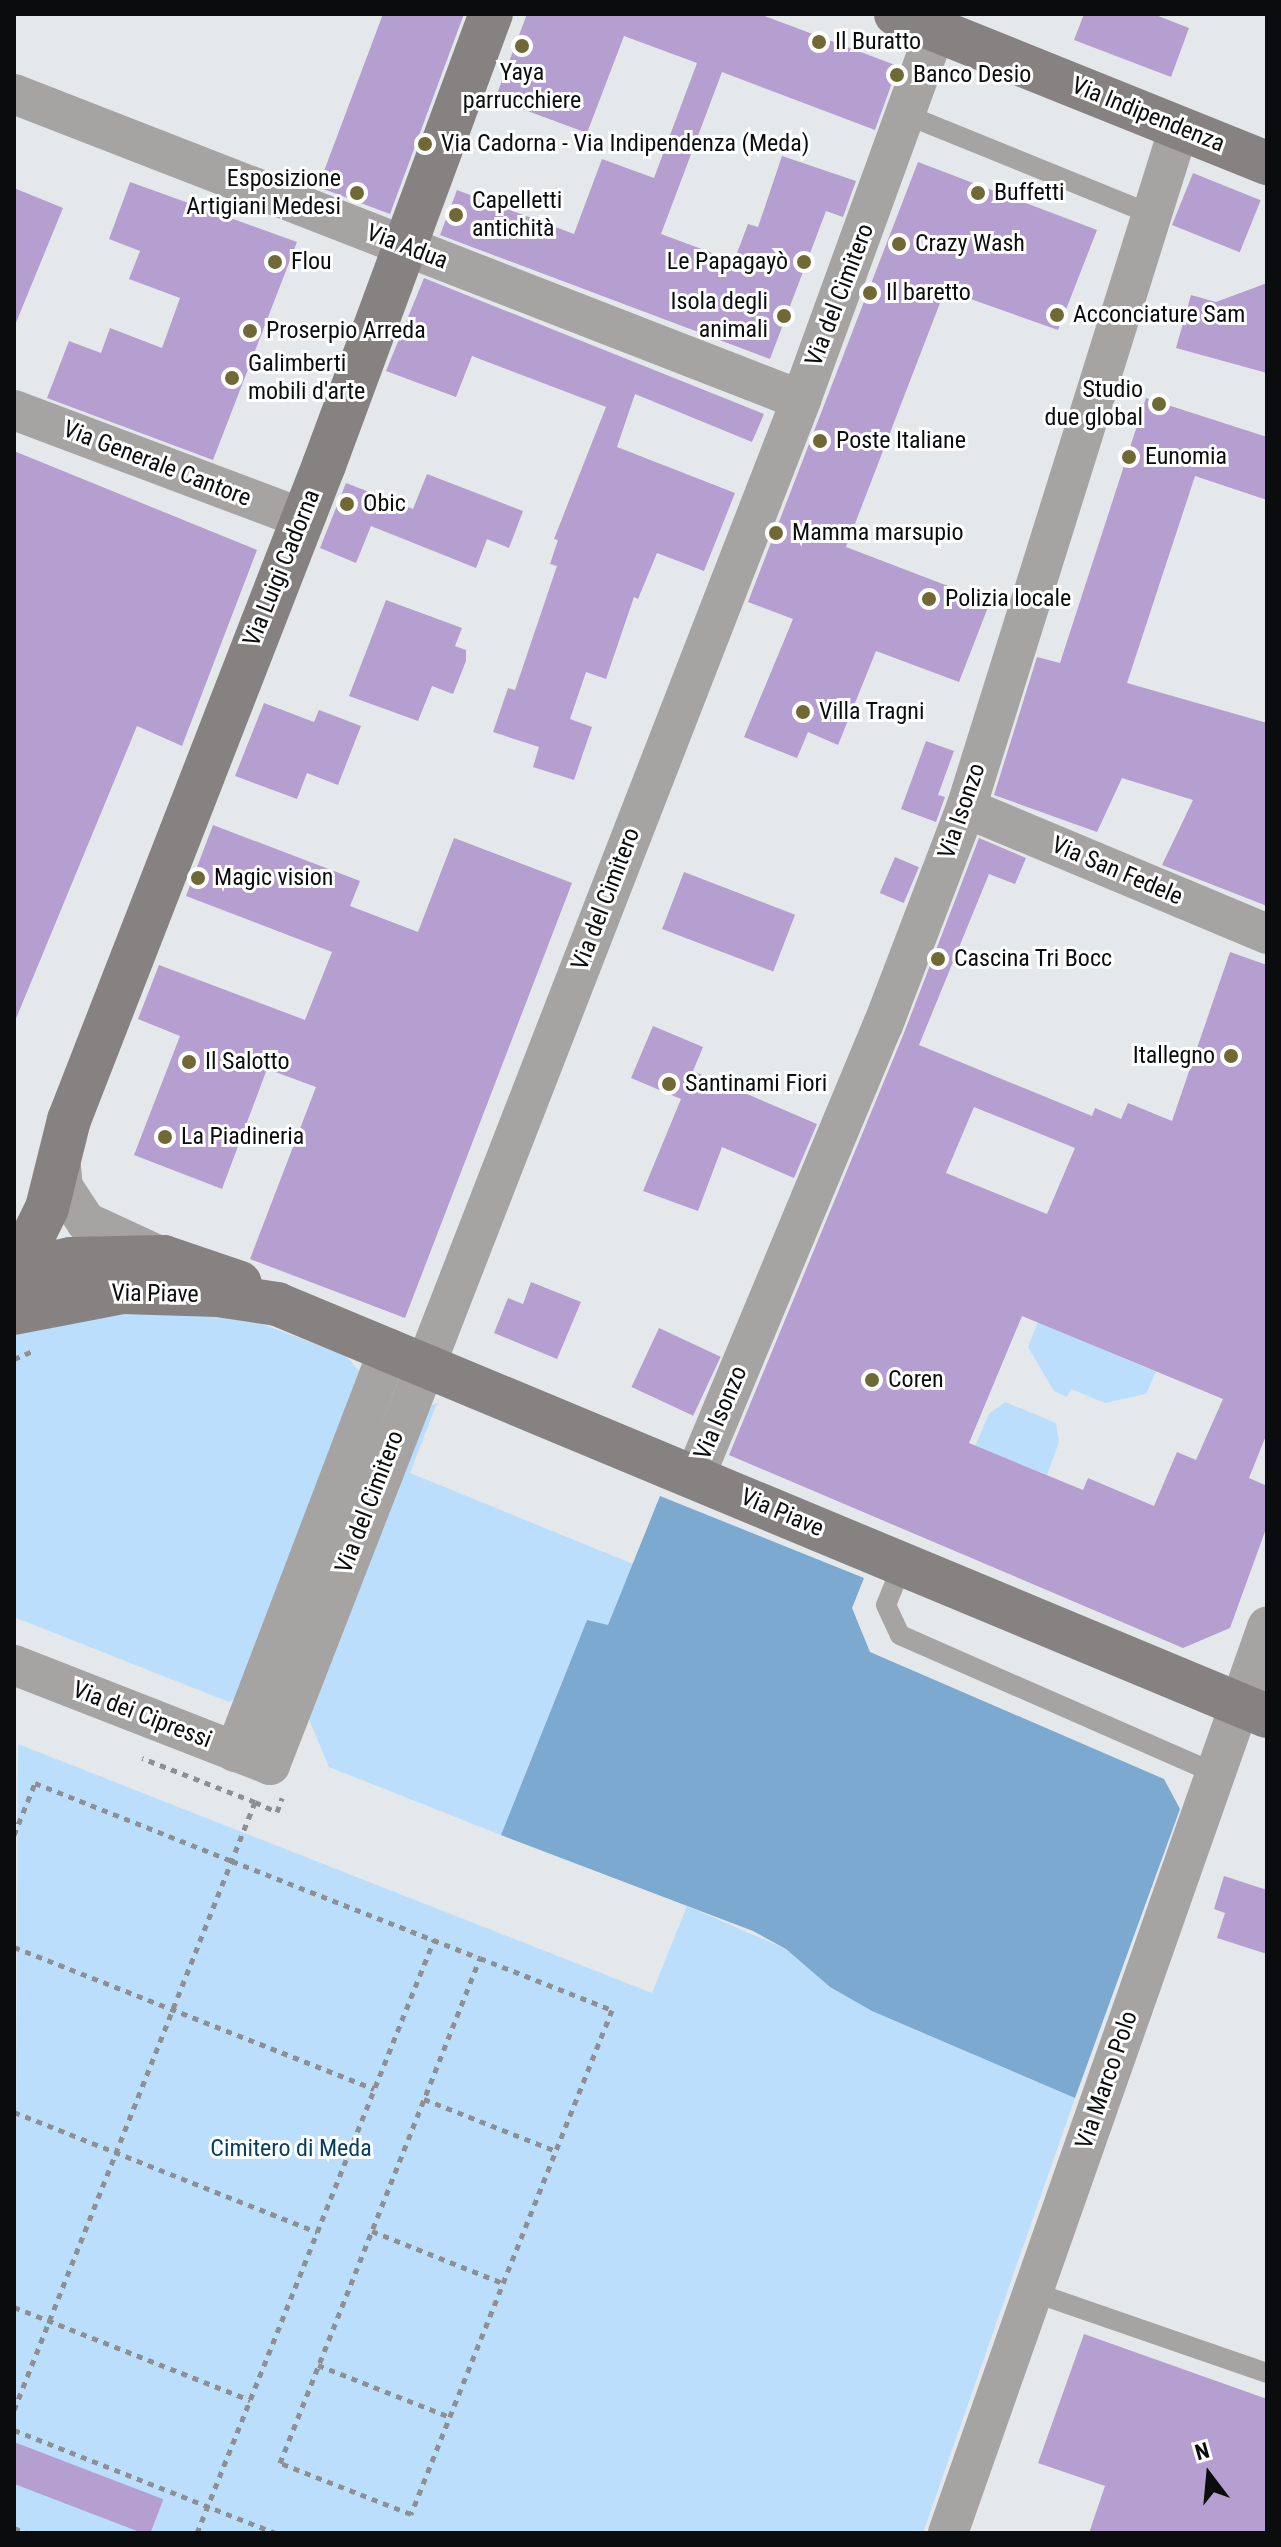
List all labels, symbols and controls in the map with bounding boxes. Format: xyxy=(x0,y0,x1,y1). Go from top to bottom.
place label: Il Buratto xyxy=(835,28,921,56)
marker: Il Buratto xyxy=(810,33,828,51)
marker: Yaya parrucchiere xyxy=(513,37,531,55)
place label: Yaya parrucchiere xyxy=(463,59,581,115)
place label: Banco Desio xyxy=(913,61,1031,89)
marker: Banco Desio xyxy=(888,66,906,84)
street label: Via Indipendenza xyxy=(1067,71,1229,159)
place label: Via Cadorna - Via Indipendenza (Meda) xyxy=(441,130,809,158)
marker: Via Cadorna - Via Indipendenza (Meda) xyxy=(416,135,434,153)
place label: Esposizione Artigiani Medesi xyxy=(186,165,341,221)
place label: Buffetti xyxy=(994,179,1065,207)
marker: Esposizione Artigiani Medesi xyxy=(348,184,366,202)
marker: Buffetti xyxy=(969,184,987,202)
place label: Capelletti antichità xyxy=(472,187,562,243)
marker: Capelletti antichità xyxy=(447,206,465,224)
street label: Via Adua xyxy=(362,218,452,276)
street label: Via del Cimitero xyxy=(800,220,880,370)
place label: Crazy Wash xyxy=(915,230,1025,258)
marker: Crazy Wash xyxy=(890,235,908,253)
place label: Flou xyxy=(291,248,332,276)
place label: Le Papagayò xyxy=(667,248,788,276)
marker: Flou xyxy=(266,253,284,271)
marker: Le Papagayò xyxy=(795,253,813,271)
place label: Il baretto xyxy=(886,279,971,307)
marker: Il baretto xyxy=(861,284,879,302)
place label: Isola degli animali xyxy=(670,288,768,344)
place label: Acconciature Sam xyxy=(1073,301,1245,329)
marker: Acconciature Sam xyxy=(1048,306,1066,324)
marker: Isola degli animali xyxy=(775,307,793,325)
place label: Proserpio Arreda xyxy=(266,317,426,345)
marker: Proserpio Arreda xyxy=(241,322,259,340)
place label: Galimberti mobili d'arte xyxy=(248,350,365,406)
marker: Galimberti mobili d'arte xyxy=(223,369,241,387)
place label: Studio due global xyxy=(1045,376,1143,432)
marker: Studio due global xyxy=(1150,395,1168,413)
street label: Via Generale Cantore xyxy=(59,415,255,513)
place label: Poste Italiane xyxy=(836,427,966,455)
marker: Poste Italiane xyxy=(811,432,829,450)
place label: Eunomia xyxy=(1145,443,1227,471)
marker: Eunomia xyxy=(1120,448,1138,466)
street label: Via Luigi Cadorna xyxy=(237,486,327,650)
place label: Obic xyxy=(363,490,406,518)
marker: Obic xyxy=(338,495,356,513)
place label: Mamma marsupio xyxy=(792,519,964,547)
marker: Mamma marsupio xyxy=(767,524,785,542)
place label: Polizia locale xyxy=(945,585,1071,613)
marker: Polizia locale xyxy=(920,590,938,608)
place label: Villa Tragni xyxy=(819,698,925,726)
marker: Villa Tragni xyxy=(794,703,812,721)
street label: Via Isonzo xyxy=(932,760,992,862)
street label: Via del Cimitero xyxy=(566,824,646,974)
street label: Via San Fedele xyxy=(1047,830,1187,912)
place label: Magic vision xyxy=(214,864,333,892)
marker: Magic vision xyxy=(189,869,207,887)
place label: Cascina Tri Bocc xyxy=(954,945,1113,973)
marker: Cascina Tri Bocc xyxy=(929,950,947,968)
place label: Itallegno xyxy=(1133,1042,1215,1070)
marker: Itallegno xyxy=(1222,1047,1240,1065)
place label: Il Salotto xyxy=(205,1048,290,1076)
marker: Il Salotto xyxy=(180,1053,198,1071)
place label: Santinami Fiori xyxy=(685,1070,827,1098)
marker: Santinami Fiori xyxy=(660,1075,678,1093)
place label: La Piadineria xyxy=(181,1123,304,1151)
marker: La Piadineria xyxy=(156,1128,174,1146)
street label: Via Piave xyxy=(111,1279,199,1309)
street label: Via Isonzo xyxy=(688,1362,754,1464)
place label: Coren xyxy=(888,1366,944,1394)
marker: Coren xyxy=(863,1371,881,1389)
street label: Via del Cimitero xyxy=(330,1427,410,1577)
street label: Via Piave xyxy=(736,1483,828,1543)
street label: Via dei Cipressi xyxy=(68,1675,216,1755)
street label: Via Marco Polo xyxy=(1070,2007,1144,2153)
park label: Cimitero di Meda xyxy=(210,2135,372,2163)
north arrow xyxy=(1169,2435,1249,2515)
text: N xyxy=(1192,2438,1212,2465)

